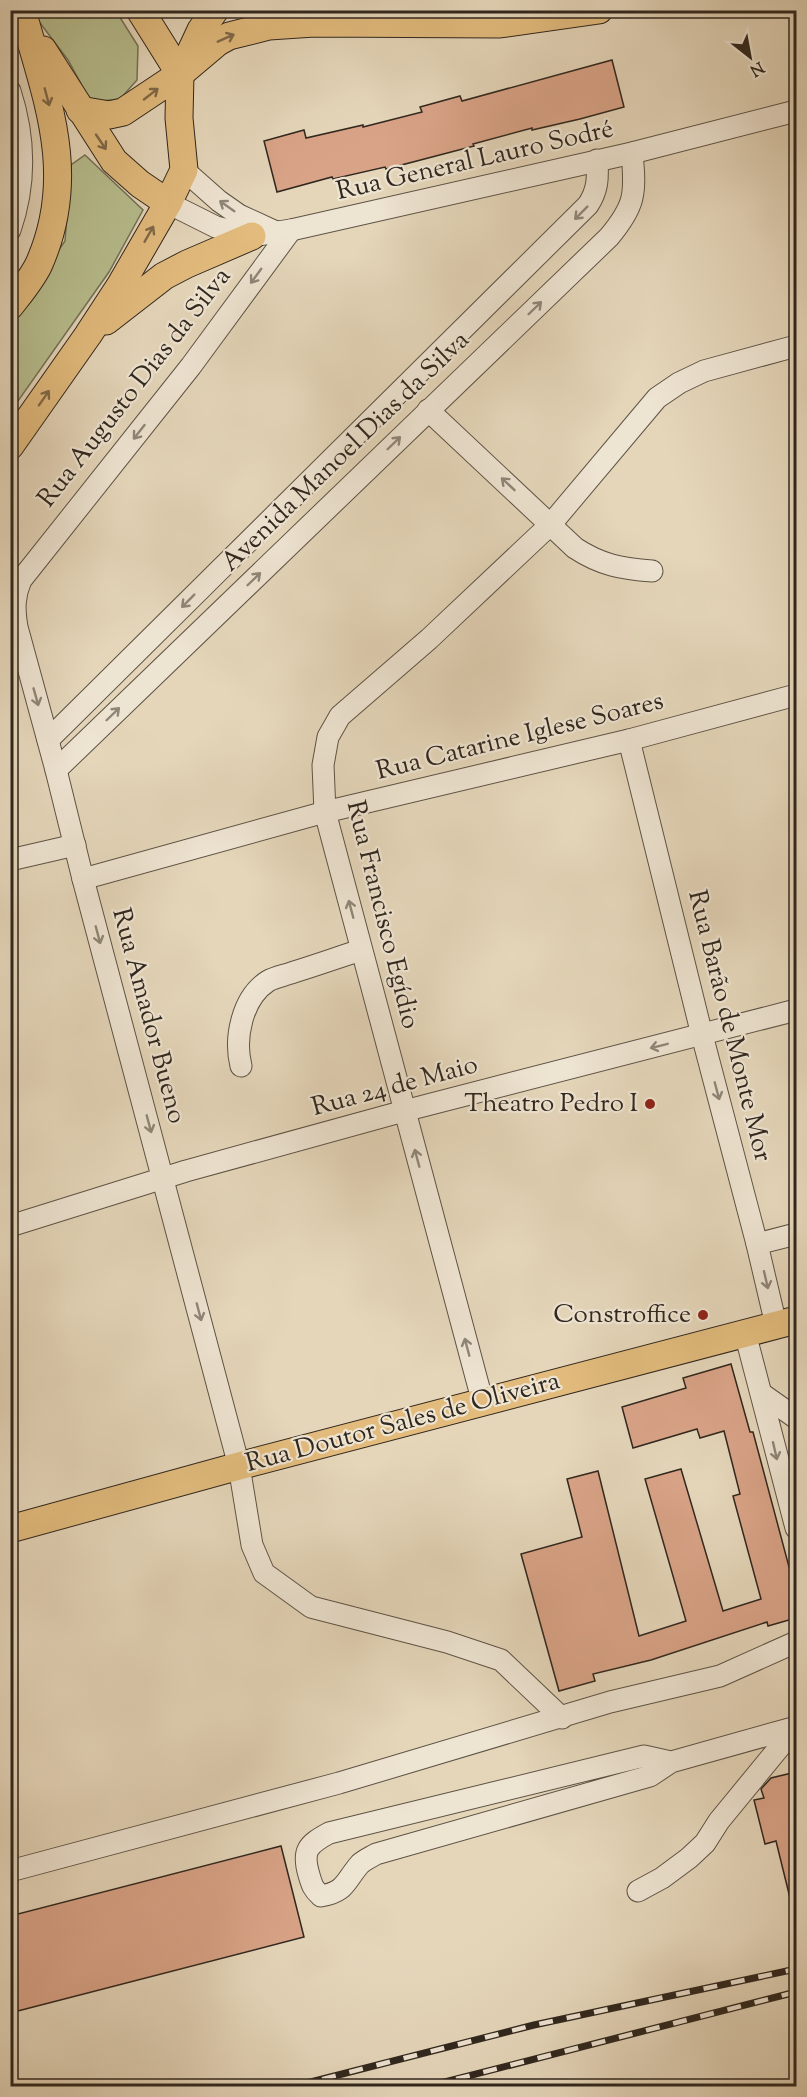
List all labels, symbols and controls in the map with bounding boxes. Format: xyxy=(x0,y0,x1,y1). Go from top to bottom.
north arrow xyxy=(720,27,780,87)
one-way arrow xyxy=(216,32,234,44)
text: N xyxy=(745,55,768,81)
one-way arrow xyxy=(42,88,53,107)
one-way arrow xyxy=(143,88,159,101)
street label: Rua General Lauro Sodré xyxy=(333,111,617,211)
one-way arrow xyxy=(95,133,107,149)
one-way arrow xyxy=(219,200,235,212)
one-way arrow xyxy=(573,205,588,220)
one-way arrow xyxy=(144,226,155,244)
street label: Rua Augusto Dias da Silva xyxy=(29,260,241,516)
one-way arrow xyxy=(249,268,262,284)
one-way arrow xyxy=(527,301,542,316)
street label: Avenida Manoel Dias da Silva xyxy=(213,323,479,581)
one-way arrow xyxy=(38,391,50,407)
one-way arrow xyxy=(132,424,145,440)
one-way arrow xyxy=(386,436,401,451)
one-way arrow xyxy=(500,477,515,491)
one-way arrow xyxy=(246,571,261,586)
one-way arrow xyxy=(181,594,196,608)
street label: Rua Catarine Iglese Soares xyxy=(373,683,667,791)
one-way arrow xyxy=(31,687,42,706)
one-way arrow xyxy=(106,707,121,721)
street label: Rua Francisco Egídio xyxy=(336,797,428,1033)
street label: Rua Barão de Monte Mor xyxy=(677,886,781,1166)
one-way arrow xyxy=(344,900,356,919)
street label: Rua Amador Bueno xyxy=(101,904,195,1128)
one-way arrow xyxy=(93,925,105,944)
one-way arrow xyxy=(650,1040,669,1052)
street label: Rua 24 de Maio xyxy=(308,1047,482,1127)
one-way arrow xyxy=(712,1081,723,1100)
place label: Theatro Pedro I xyxy=(464,1086,638,1123)
marker: Theatro Pedro I xyxy=(643,1097,657,1111)
one-way arrow xyxy=(144,1114,155,1133)
one-way arrow xyxy=(410,1149,422,1168)
one-way arrow xyxy=(760,1270,772,1289)
place label: Constroffice xyxy=(553,1297,691,1334)
one-way arrow xyxy=(193,1302,205,1321)
marker: Constroffice xyxy=(696,1308,710,1322)
one-way arrow xyxy=(461,1338,473,1357)
street label: Rua Doutor Sales de Oliveira xyxy=(242,1363,564,1483)
one-way arrow xyxy=(770,1441,782,1460)

